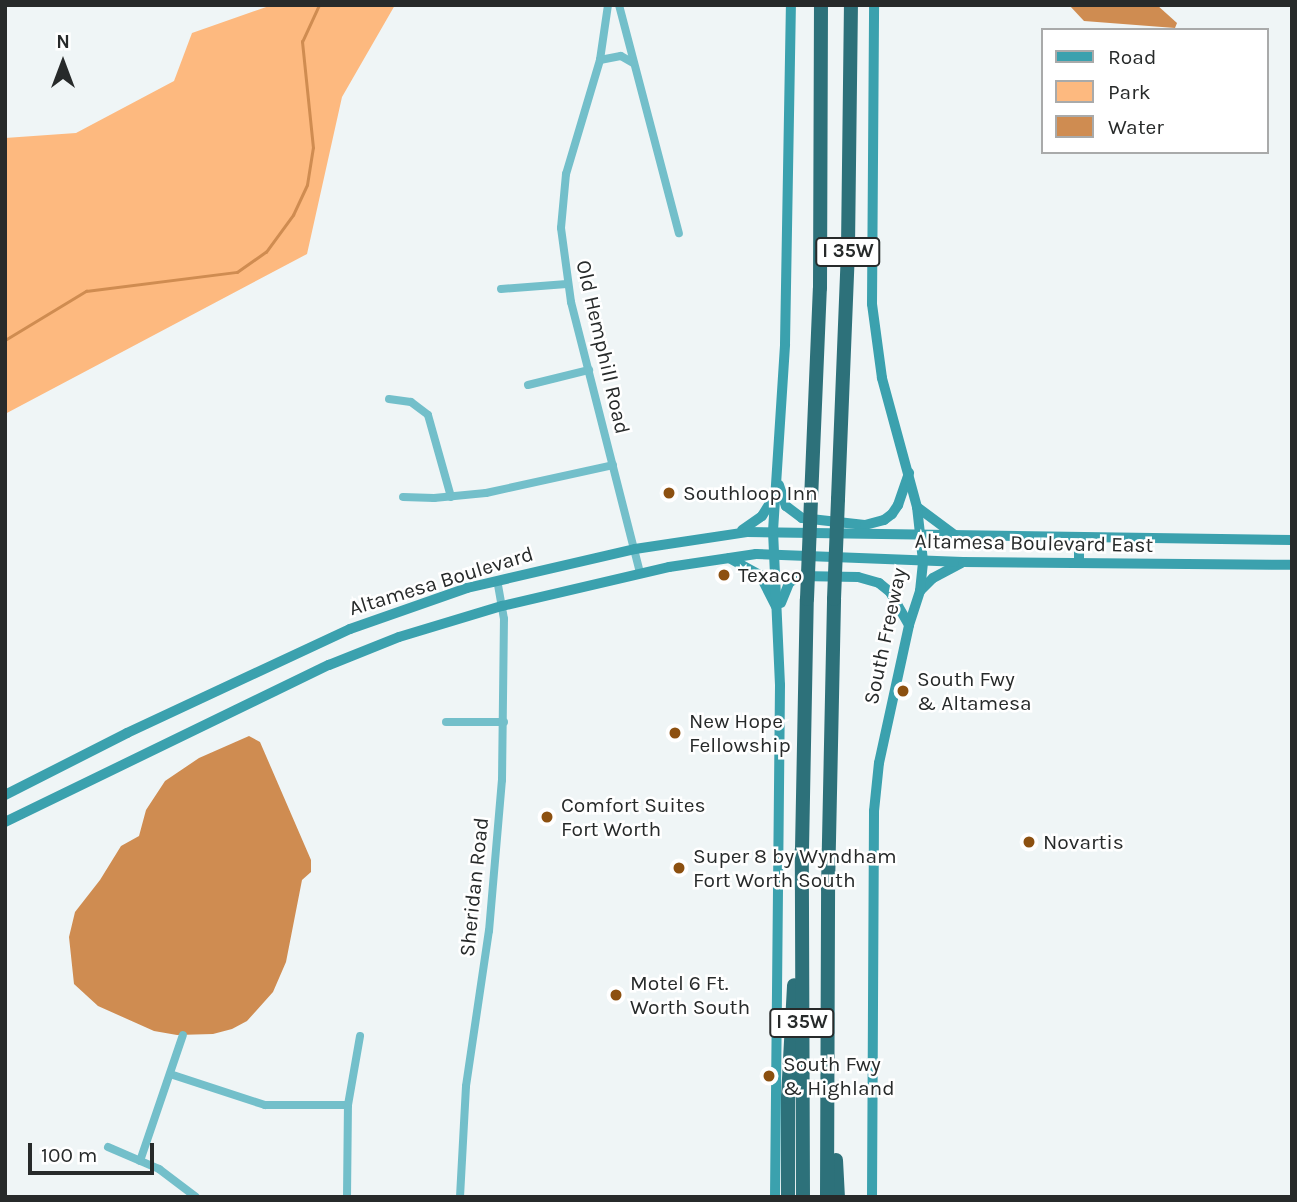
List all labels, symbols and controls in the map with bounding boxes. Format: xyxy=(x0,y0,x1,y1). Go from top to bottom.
north arrow xyxy=(28,28,98,98)
legend xyxy=(1042,28,1269,154)
text: N xyxy=(56,31,70,53)
text: Road xyxy=(1108,45,1156,69)
text: Park xyxy=(1108,80,1151,104)
text: Water xyxy=(1108,115,1164,139)
road number: I 35W xyxy=(815,236,881,268)
street label: Old Hemphill Road xyxy=(571,258,635,436)
place label: Southloop Inn xyxy=(683,480,818,506)
marker: Southloop Inn xyxy=(661,485,677,501)
street label: Altamesa Boulevard East xyxy=(914,528,1154,558)
street label: Altamesa Boulevard xyxy=(346,541,536,621)
place label: Texaco xyxy=(738,562,802,588)
street label: South Freeway xyxy=(858,565,912,707)
marker: Texaco xyxy=(716,567,732,583)
place label: South Fwy & Altamesa xyxy=(917,666,1032,716)
marker: South Fwy & Altamesa xyxy=(895,683,911,699)
place label: New Hope Fellowship xyxy=(689,708,791,758)
marker: New Hope Fellowship xyxy=(667,725,683,741)
place label: Comfort Suites Fort Worth xyxy=(561,792,706,842)
marker: Comfort Suites Fort Worth xyxy=(539,809,555,825)
street label: Sheridan Road xyxy=(454,816,494,958)
place label: Novartis xyxy=(1043,829,1124,855)
marker: Novartis xyxy=(1021,834,1037,850)
place label: Super 8 by Wyndham Fort Worth South xyxy=(693,843,897,893)
marker: Super 8 by Wyndham Fort Worth South xyxy=(671,860,687,876)
place label: Motel 6 Ft. Worth South xyxy=(630,970,750,1020)
marker: Motel 6 Ft. Worth South xyxy=(608,987,624,1003)
road number: I 35W xyxy=(769,1007,835,1038)
place label: South Fwy & Highland xyxy=(783,1051,895,1101)
marker: South Fwy & Highland xyxy=(761,1068,777,1084)
scale bar xyxy=(32,1128,158,1172)
text: 100 m xyxy=(41,1143,98,1167)

